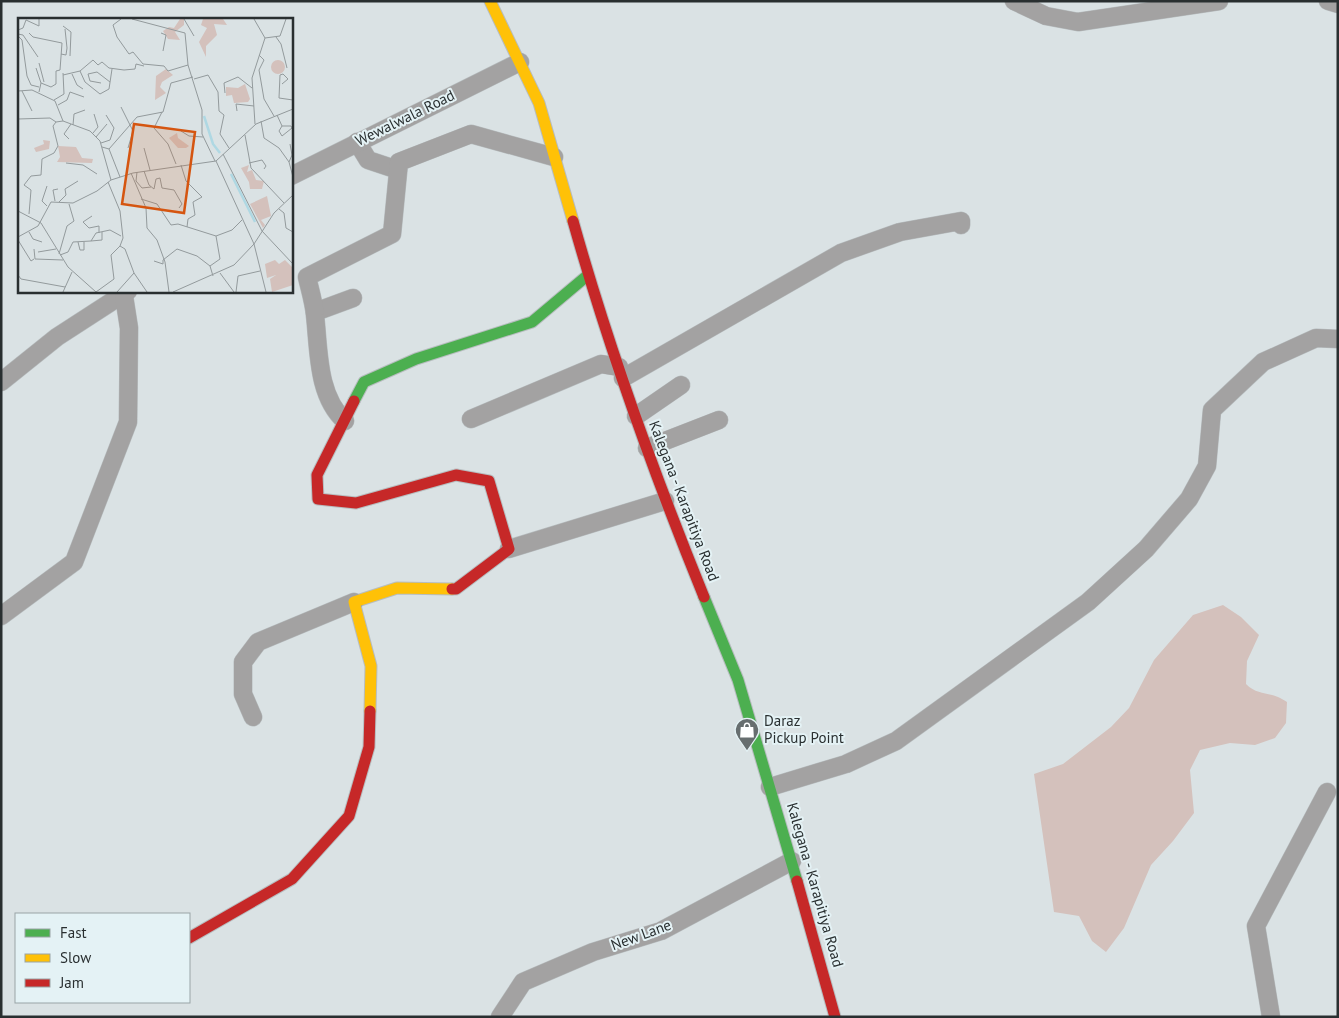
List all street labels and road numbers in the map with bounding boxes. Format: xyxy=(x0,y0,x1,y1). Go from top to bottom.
street label: Wewalwala Road xyxy=(352,85,458,150)
street label: Kalegana - Karapitiya Road xyxy=(645,418,724,584)
street label: Kalegana - Karapitiya Road xyxy=(783,800,848,969)
street label: New Lane xyxy=(608,915,674,954)

